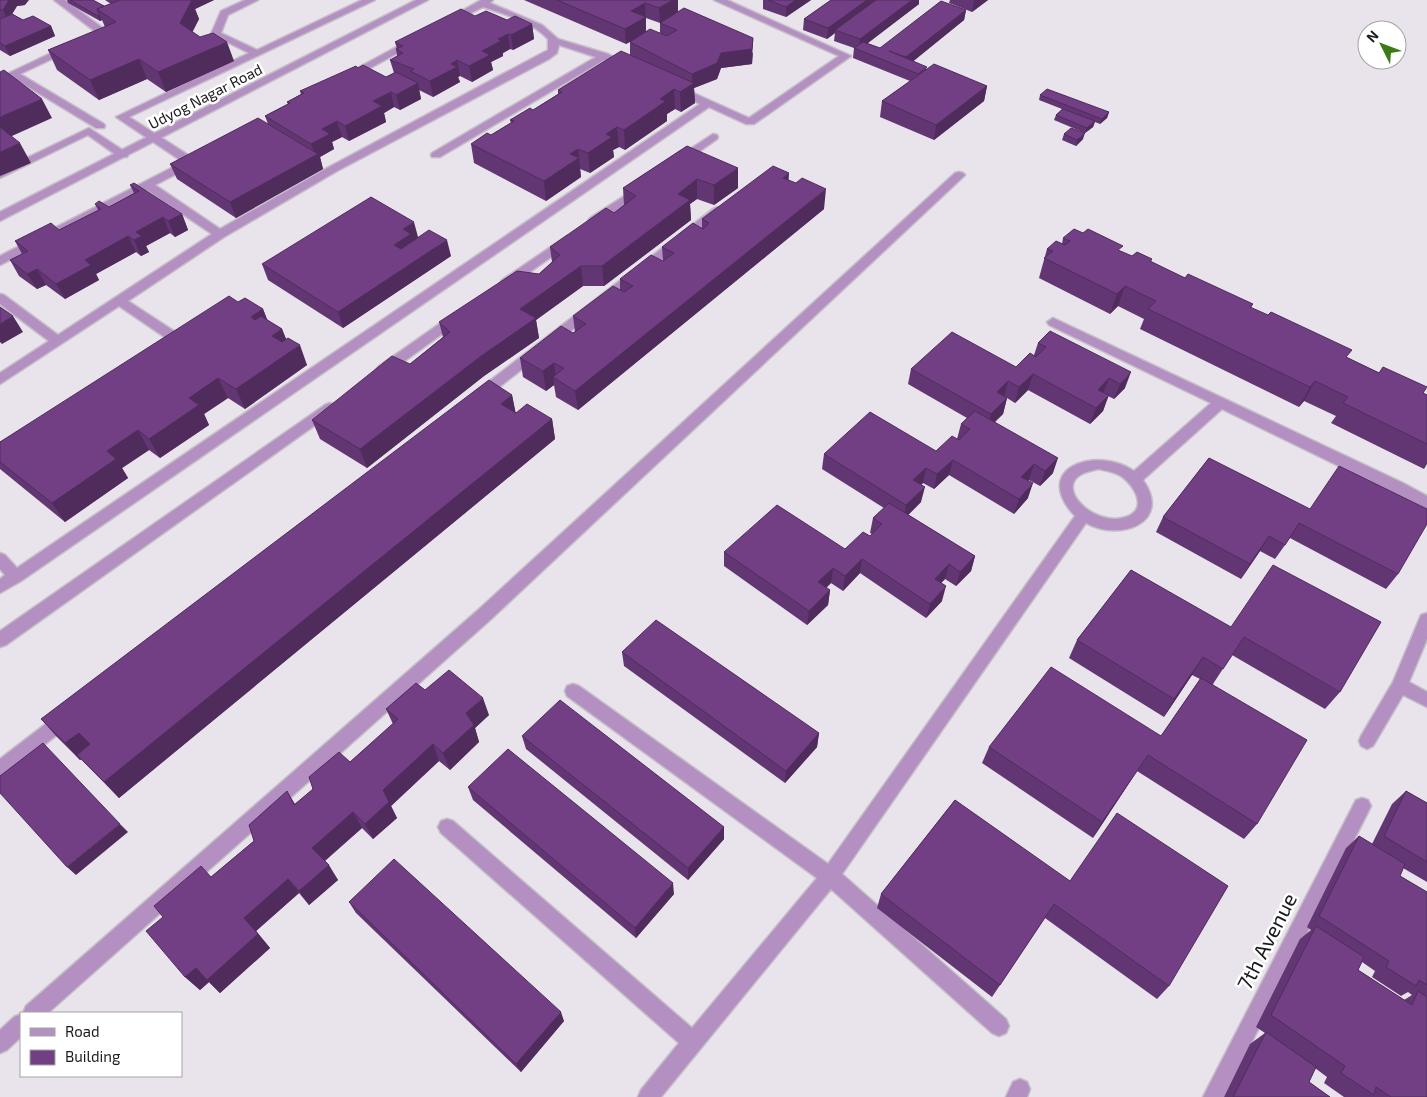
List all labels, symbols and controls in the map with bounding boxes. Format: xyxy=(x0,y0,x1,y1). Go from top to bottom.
north arrow xyxy=(1357,20,1407,70)
text: N xyxy=(1362,27,1382,45)
street label: Udyog Nagar Road xyxy=(145,59,265,133)
street label: 7th Avenue xyxy=(1231,888,1301,994)
legend xyxy=(20,1012,182,1077)
text: Road xyxy=(65,1022,100,1040)
text: Building xyxy=(65,1047,121,1065)

